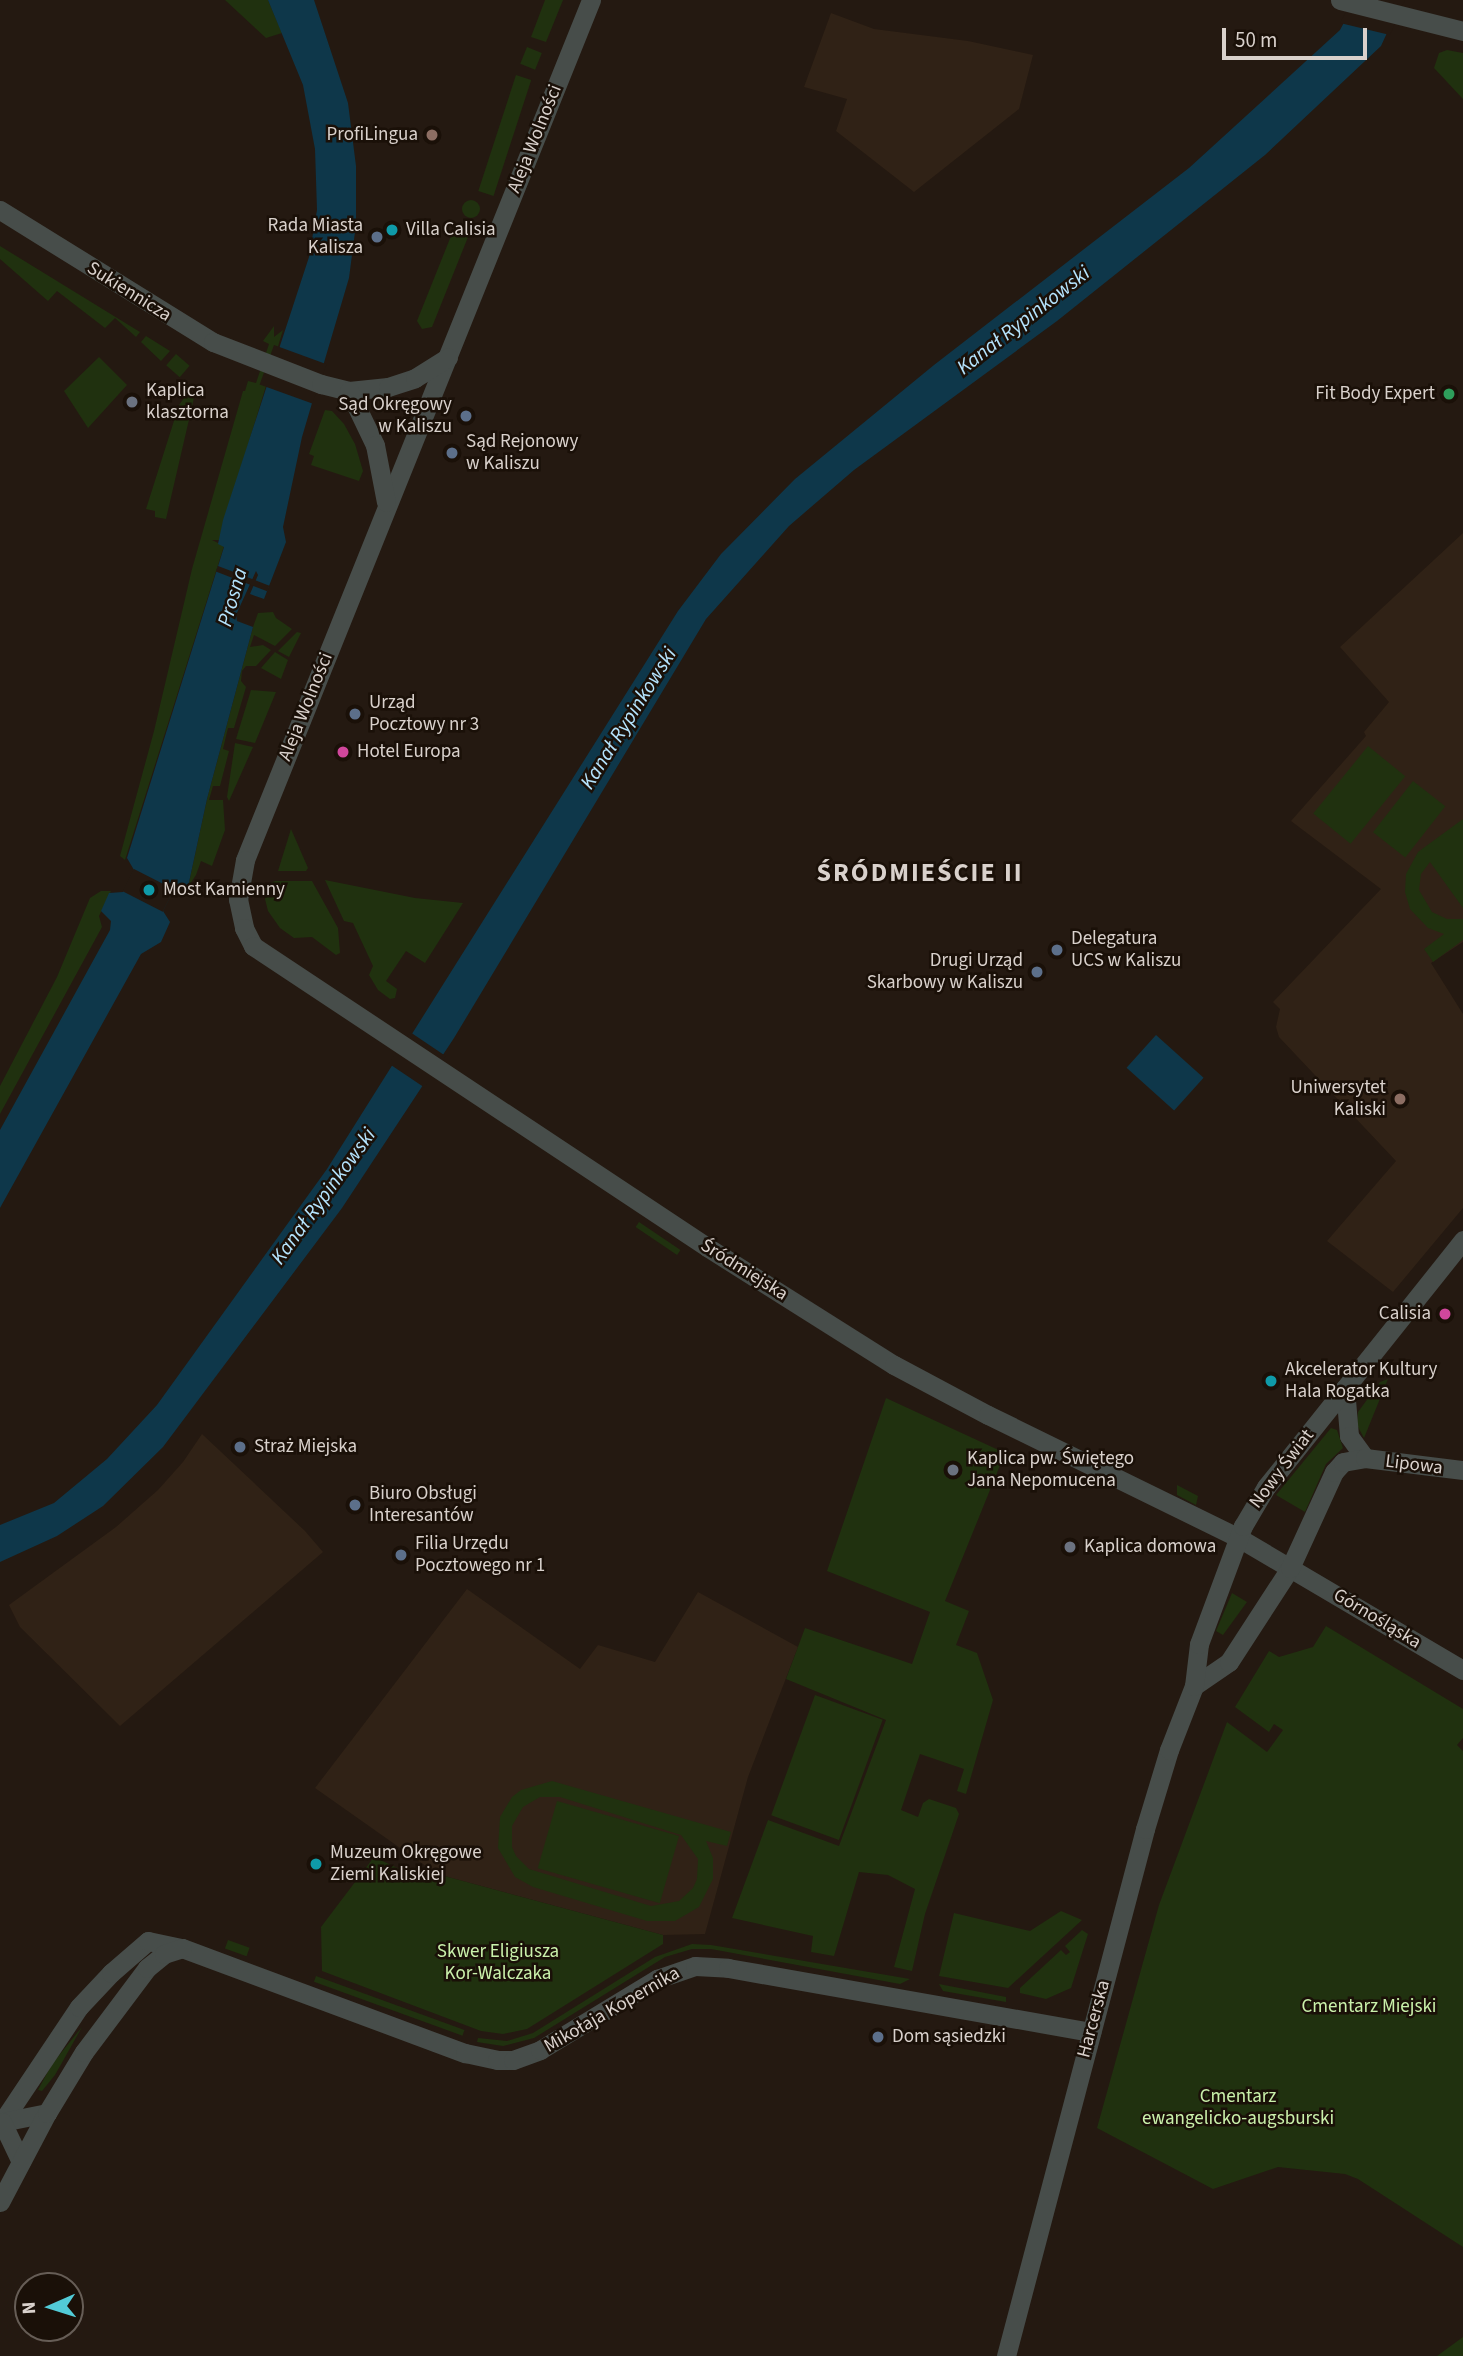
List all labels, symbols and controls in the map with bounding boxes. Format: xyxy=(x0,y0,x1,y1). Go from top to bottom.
scale bar xyxy=(1225,14,1370,58)
text: 50 m xyxy=(1235,25,1277,55)
street label: Aleja Wolności xyxy=(503,82,567,196)
place label: ProfiLingua xyxy=(327,124,418,146)
marker: ProfiLingua xyxy=(424,127,440,143)
place label: Rada Miasta Kalisza xyxy=(268,215,363,259)
place label: Villa Calisia xyxy=(406,219,496,241)
marker: Villa Calisia xyxy=(384,222,400,238)
marker: Rada Miasta Kalisza xyxy=(369,229,385,245)
street label: Sukiennicza xyxy=(83,257,175,327)
water label: Kanał Rypinkowski xyxy=(951,260,1095,380)
place label: Kaplica klasztorna xyxy=(146,380,229,424)
place label: Fit Body Expert xyxy=(1315,383,1435,405)
marker: Fit Body Expert xyxy=(1441,386,1457,402)
marker: Kaplica klasztorna xyxy=(124,394,140,410)
place label: Sąd Okręgowy w Kaliszu xyxy=(338,394,452,438)
marker: Sąd Okręgowy w Kaliszu xyxy=(458,408,474,424)
place label: Sąd Rejonowy w Kaliszu xyxy=(466,431,578,475)
marker: Sąd Rejonowy w Kaliszu xyxy=(444,445,460,461)
water label: Prosna xyxy=(212,565,252,629)
water label: Kanał Rypinkowski xyxy=(574,643,682,793)
street label: Aleja Wolności xyxy=(274,650,338,764)
place label: Urząd Pocztowy nr 3 xyxy=(369,692,479,736)
marker: Urząd Pocztowy nr 3 xyxy=(347,706,363,722)
place label: Hotel Europa xyxy=(357,741,460,763)
marker: Hotel Europa xyxy=(335,744,351,760)
district label: ŚRÓDMIEŚCIE II xyxy=(818,857,1022,889)
place label: Most Kamienny xyxy=(163,879,285,901)
marker: Most Kamienny xyxy=(141,882,157,898)
place label: Delegatura UCS w Kaliszu xyxy=(1071,928,1181,972)
marker: Delegatura UCS w Kaliszu xyxy=(1049,942,1065,958)
place label: Drugi Urząd Skarbowy w Kaliszu xyxy=(867,950,1023,994)
marker: Drugi Urząd Skarbowy w Kaliszu xyxy=(1029,964,1045,980)
place label: Uniwersytet Kaliski xyxy=(1290,1077,1386,1121)
marker: Uniwersytet Kaliski xyxy=(1392,1091,1408,1107)
water label: Kanał Rypinkowski xyxy=(265,1123,381,1269)
street label: Śródmiejska xyxy=(696,1234,792,1306)
place label: Calisia xyxy=(1379,1303,1431,1325)
marker: Calisia xyxy=(1437,1306,1453,1322)
place label: Akcelerator Kultury Hala Rogatka xyxy=(1285,1359,1437,1403)
marker: Akcelerator Kultury Hala Rogatka xyxy=(1263,1373,1279,1389)
street label: Nowy Świat xyxy=(1245,1425,1319,1513)
place label: Straż Miejska xyxy=(254,1436,357,1458)
marker: Straż Miejska xyxy=(232,1439,248,1455)
place label: Kaplica pw. Świętego Jana Nepomucena xyxy=(967,1448,1134,1492)
street label: Lipowa xyxy=(1384,1450,1444,1480)
marker: Kaplica pw. Świętego Jana Nepomucena xyxy=(945,1462,961,1478)
place label: Biuro Obsługi Interesantów xyxy=(369,1483,477,1527)
marker: Biuro Obsługi Interesantów xyxy=(347,1497,363,1513)
place label: Filia Urzędu Pocztowego nr 1 xyxy=(415,1533,545,1577)
place label: Kaplica domowa xyxy=(1084,1536,1216,1558)
marker: Kaplica domowa xyxy=(1062,1539,1078,1555)
marker: Filia Urzędu Pocztowego nr 1 xyxy=(393,1547,409,1563)
street label: Górnośląska xyxy=(1329,1584,1425,1654)
place label: Muzeum Okręgowe Ziemi Kaliskiej xyxy=(330,1842,482,1886)
marker: Muzeum Okręgowe Ziemi Kaliskiej xyxy=(308,1856,324,1872)
park label: Skwer Eligiusza Kor-Walczaka xyxy=(437,1941,559,1985)
street label: Mikołaja Kopernika xyxy=(540,1962,684,2058)
street label: Harcerska xyxy=(1073,1978,1115,2060)
park label: Cmentarz Miejski xyxy=(1301,1996,1437,2018)
place label: Dom sąsiedzki xyxy=(892,2026,1006,2048)
marker: Dom sąsiedzki xyxy=(870,2029,886,2045)
park label: Cmentarz ewangelicko-augsburski xyxy=(1142,2086,1334,2130)
north arrow xyxy=(14,2272,84,2342)
text: N xyxy=(16,2301,43,2315)

